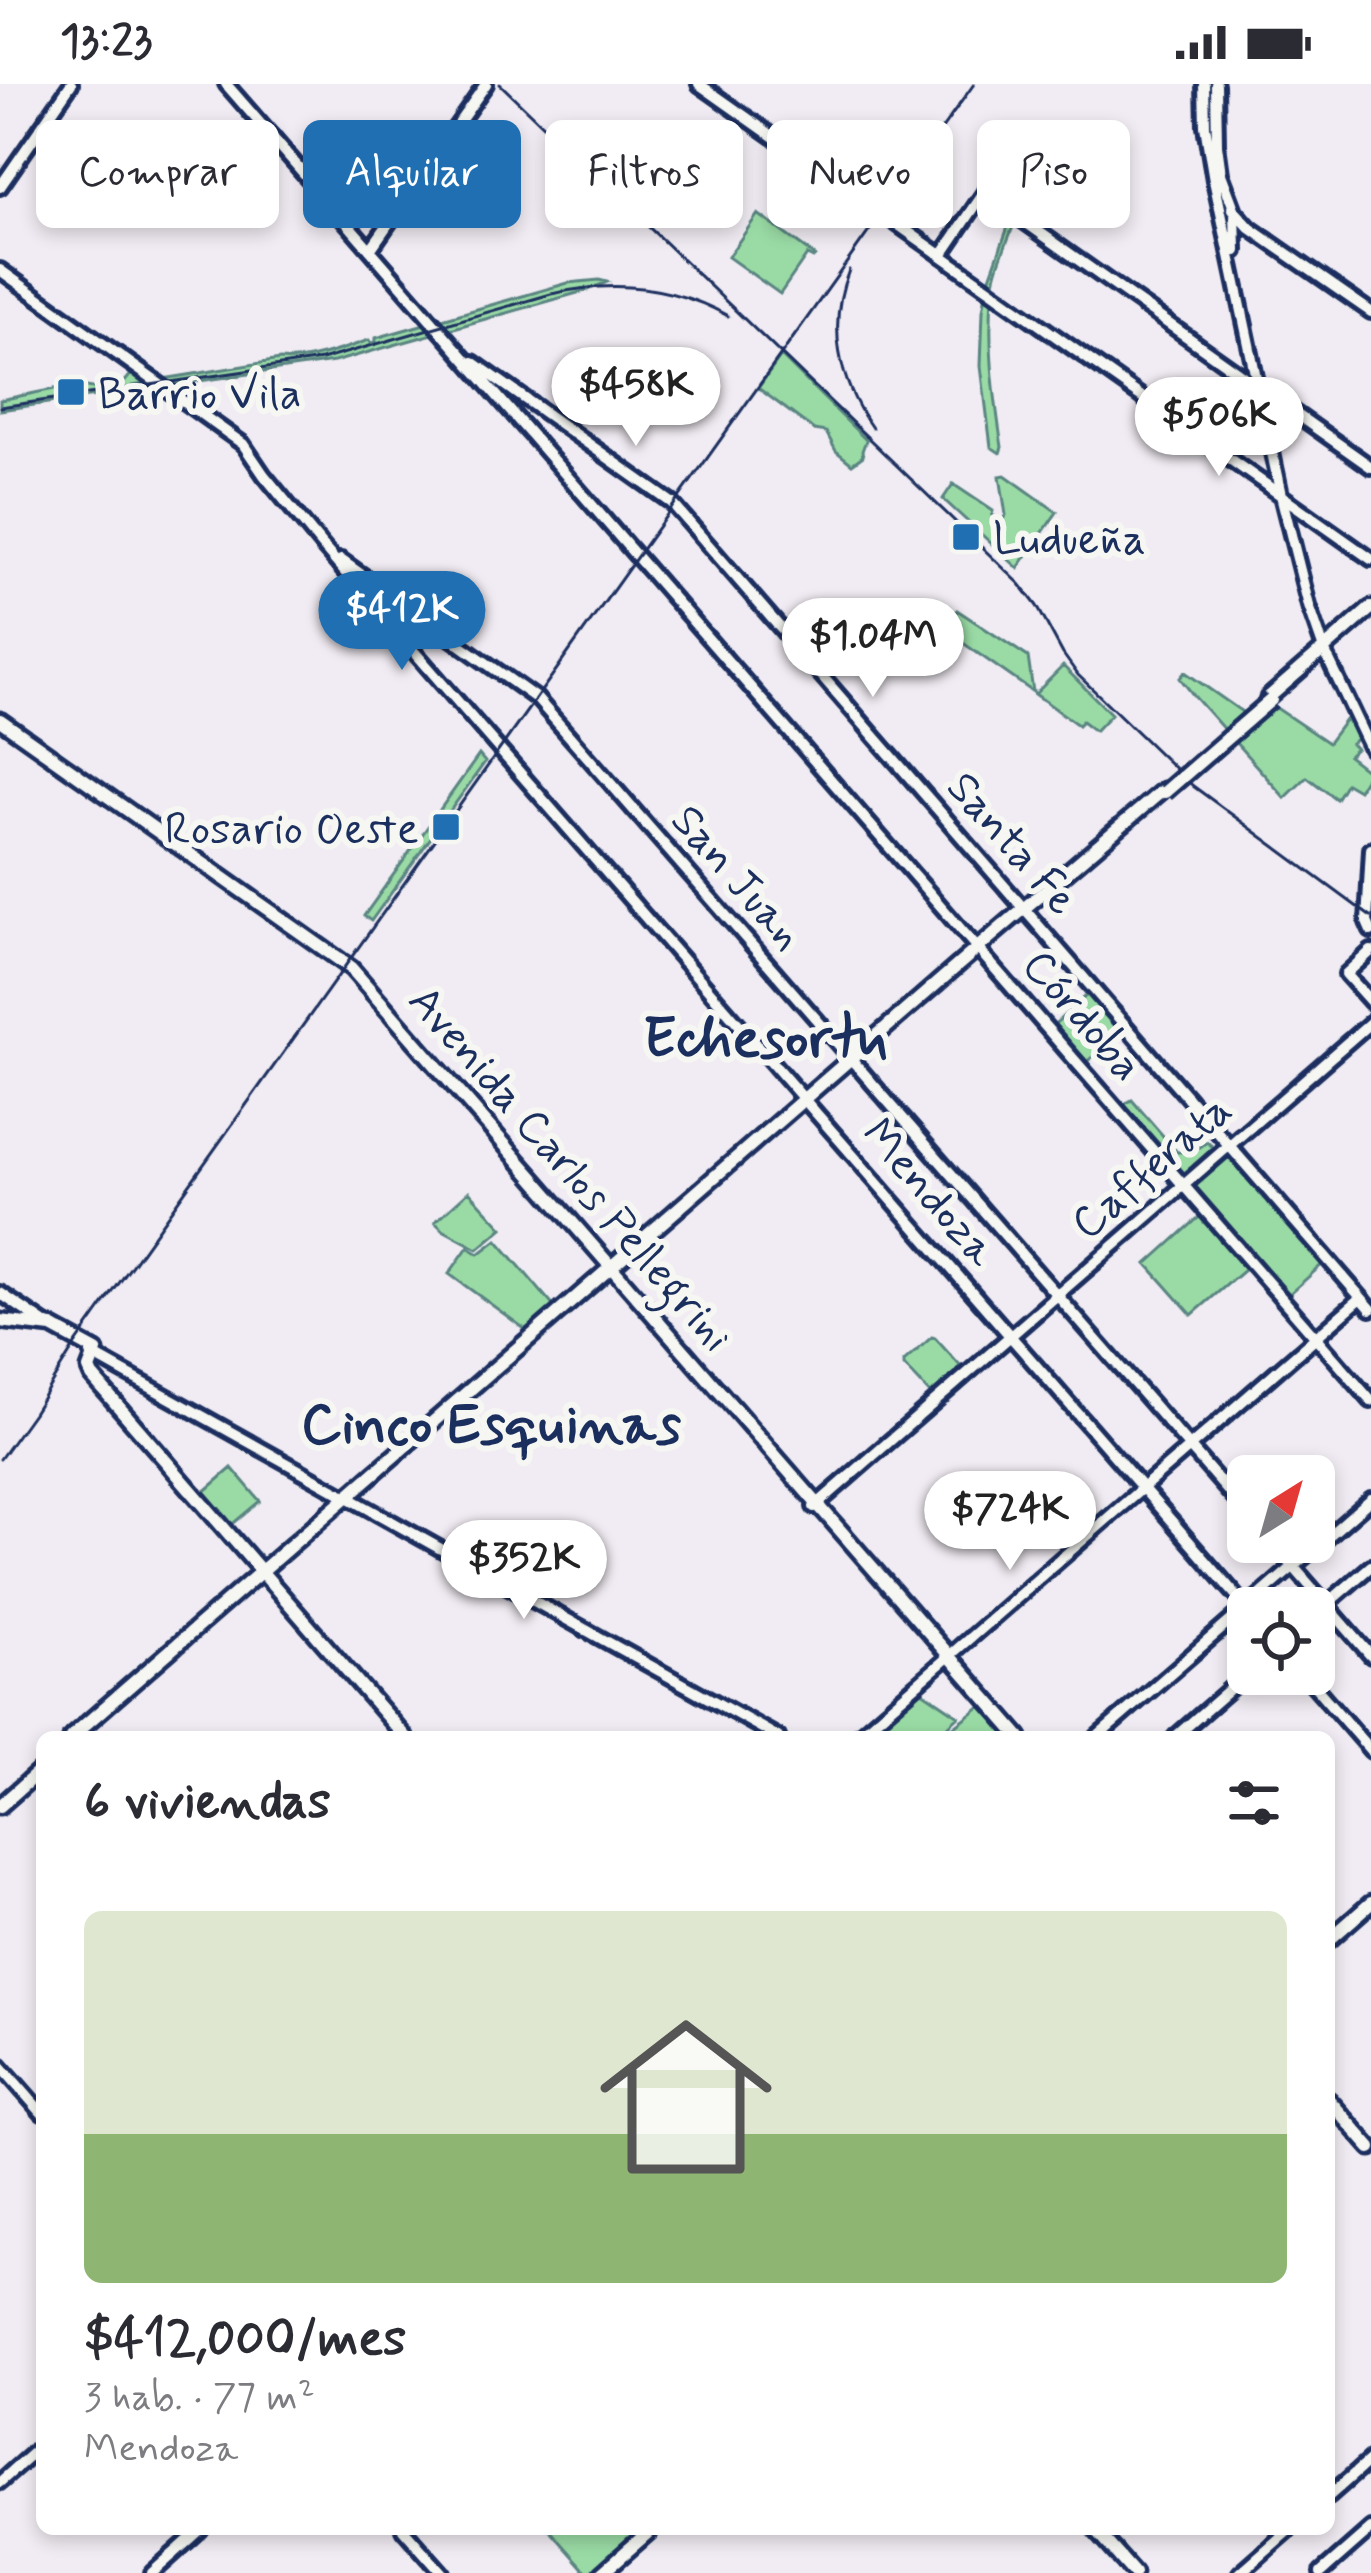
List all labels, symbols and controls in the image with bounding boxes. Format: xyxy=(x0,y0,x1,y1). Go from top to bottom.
text: 13:23 xyxy=(60,13,152,72)
chip: Comprar xyxy=(36,120,279,228)
chip: Alquilar xyxy=(303,120,521,228)
chip: Filtros xyxy=(545,120,743,228)
chip: Nuevo xyxy=(767,120,953,228)
chip: Piso xyxy=(977,120,1130,228)
pin: $458K xyxy=(552,347,720,449)
text: $458K xyxy=(578,360,694,411)
place label: Barrio Vila xyxy=(98,366,302,425)
marker: Barrio Vila xyxy=(55,376,87,408)
pin: $506K xyxy=(1135,377,1303,479)
text: $506K xyxy=(1162,390,1276,441)
place label: Ludueña xyxy=(993,511,1146,570)
marker: Ludueña xyxy=(950,521,982,553)
pin: $412K xyxy=(318,571,486,673)
text: $412K xyxy=(345,584,459,635)
pin: $1.04M xyxy=(775,598,971,700)
text: $1.04M xyxy=(809,611,937,662)
street label: Santa Fe xyxy=(932,760,1090,929)
street label: San Juan xyxy=(657,793,816,964)
place label: Rosario Oeste xyxy=(165,801,419,860)
marker: Rosario Oeste xyxy=(430,811,462,843)
street label: Córdoba xyxy=(1008,938,1155,1095)
street label: Avenida Carlos Pellegrini xyxy=(390,974,745,1368)
district label: Echesortu xyxy=(643,1003,887,1078)
street label: Cafferata xyxy=(1060,1082,1245,1254)
street label: Mendoza xyxy=(848,1107,1010,1281)
district label: Cinco Esquinas xyxy=(301,1389,682,1464)
north arrow xyxy=(1227,1455,1335,1563)
map controls xyxy=(1227,1455,1335,1695)
pin: $724K xyxy=(926,1471,1094,1573)
text: $724K xyxy=(951,1484,1069,1535)
pin: $352K xyxy=(440,1520,608,1622)
text: $352K xyxy=(468,1533,580,1584)
button: locate xyxy=(1227,1587,1335,1695)
text: 6 viviendas xyxy=(84,1770,330,1836)
icon: filters xyxy=(1221,1770,1287,1836)
icon: home xyxy=(578,1989,794,2205)
text: $412,000/mes xyxy=(84,2307,406,2373)
text: 3 hab. · 77 m² xyxy=(84,2373,315,2424)
text: Mendoza xyxy=(84,2424,238,2475)

